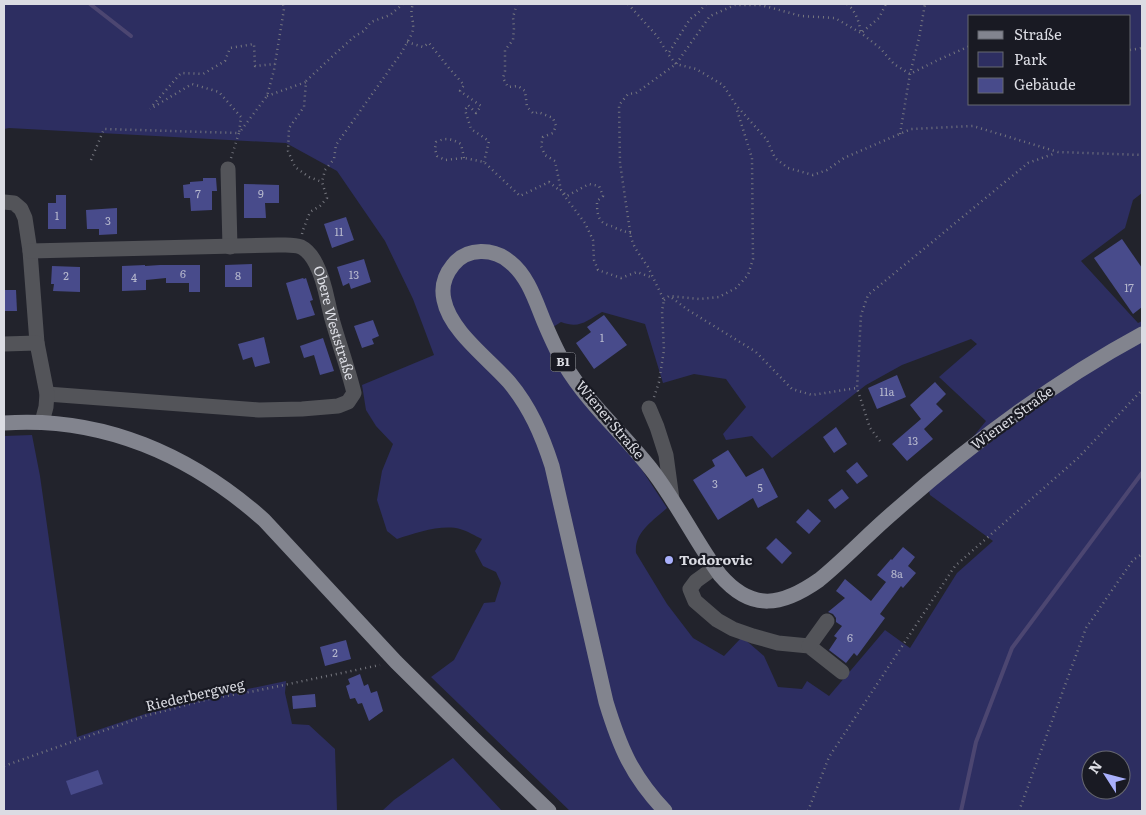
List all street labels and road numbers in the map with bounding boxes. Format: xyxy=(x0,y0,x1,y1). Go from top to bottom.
street label: Obere Weststraße xyxy=(309,262,361,382)
road number: B1 xyxy=(550,352,576,372)
street label: Wiener Straße xyxy=(572,376,650,463)
street label: Wiener Straße xyxy=(966,381,1057,454)
street label: Riederbergweg xyxy=(143,673,246,715)

